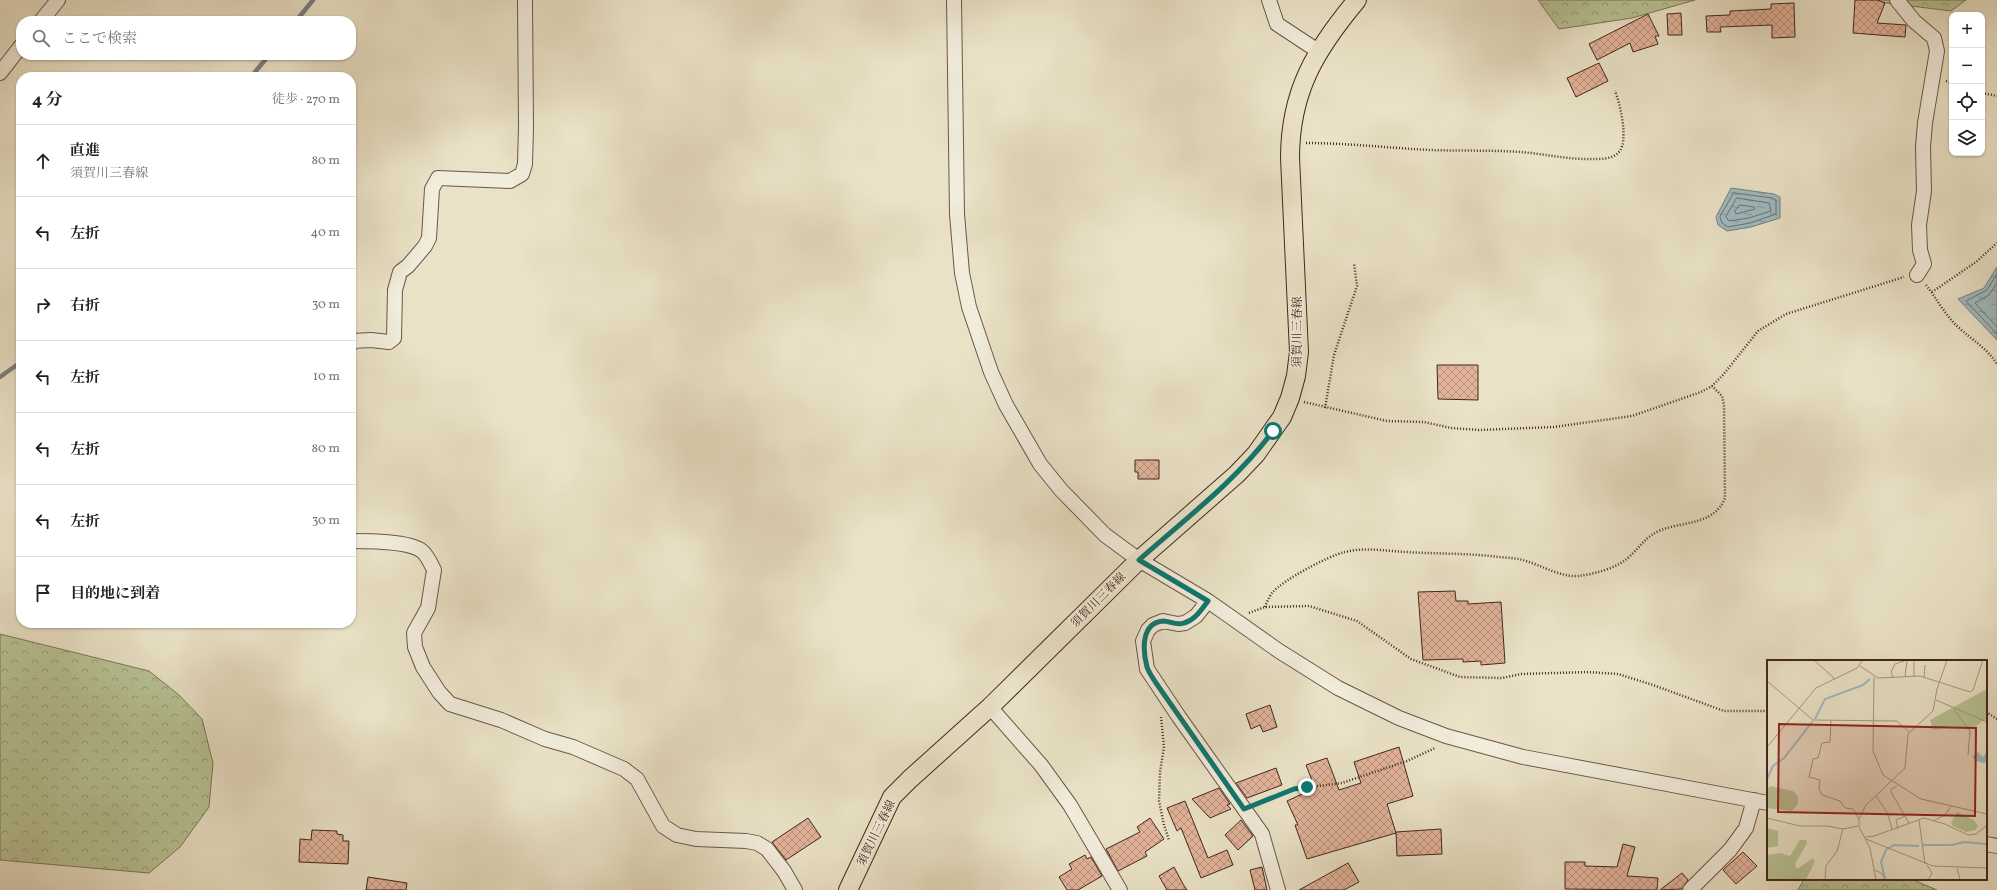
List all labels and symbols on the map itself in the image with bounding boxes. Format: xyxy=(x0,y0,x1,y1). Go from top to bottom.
street label: 須賀川三春線 xyxy=(1290,296,1306,368)
route start xyxy=(1264,422,1282,440)
street label: 須賀川三春線 xyxy=(1068,570,1130,632)
inset map xyxy=(1767,660,1987,880)
route end xyxy=(1298,778,1316,796)
street label: 須賀川三春線 xyxy=(854,798,900,869)

